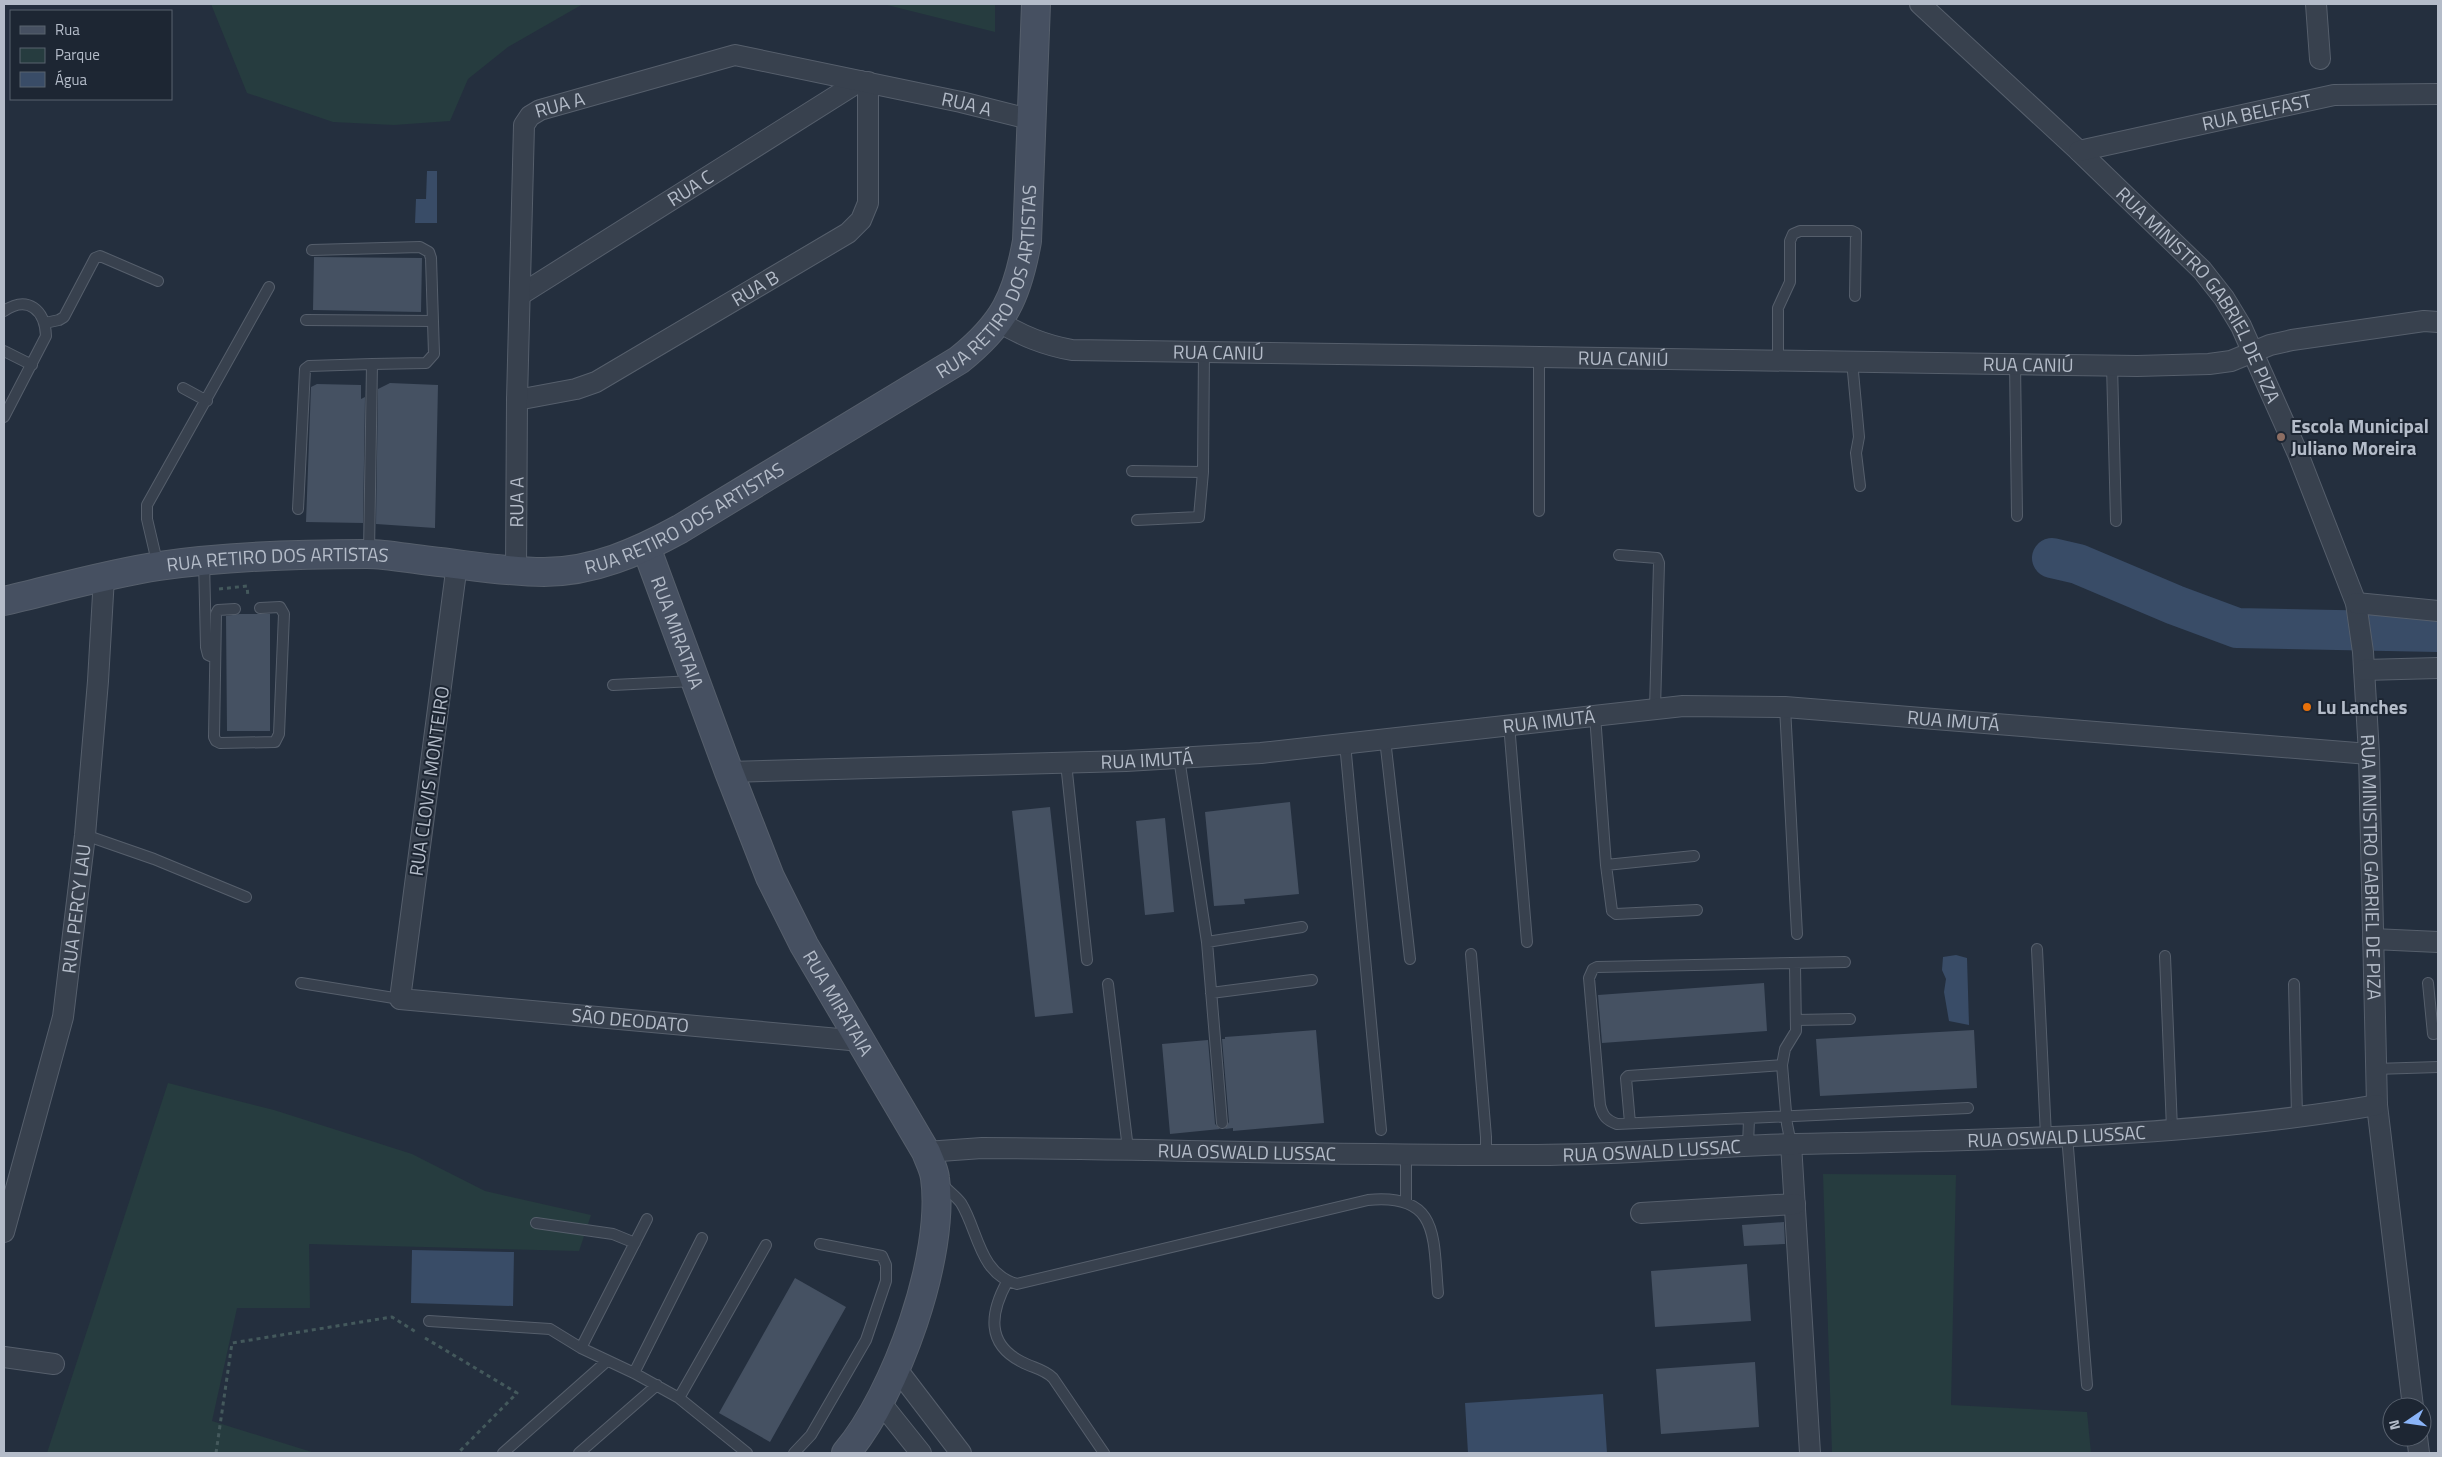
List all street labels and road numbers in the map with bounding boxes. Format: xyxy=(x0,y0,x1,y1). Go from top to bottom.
street label: RUA A xyxy=(531,83,588,125)
street label: RUA A xyxy=(939,83,995,123)
street label: RUA BELFAST xyxy=(2199,85,2314,138)
street label: RUA C xyxy=(661,162,719,213)
street label: RUA MINISTRO GABRIEL DE PIZA xyxy=(2110,180,2288,407)
street label: RUA RETIRO DOS ARTISTAS xyxy=(930,184,1043,385)
street label: RUA B xyxy=(725,262,784,313)
street label: RUA CANIÚ xyxy=(1173,337,1264,367)
street label: RUA CANIÚ xyxy=(1578,343,1669,373)
street label: RUA CANIÚ xyxy=(1983,349,2074,379)
street label: RUA RETIRO DOS ARTISTAS xyxy=(581,454,790,581)
street label: RUA A xyxy=(501,477,531,527)
street label: RUA RETIRO DOS ARTISTAS xyxy=(165,539,390,579)
street label: RUA MIRATAIA xyxy=(644,572,712,693)
street label: RUA CLOVIS MONTEIRO xyxy=(401,684,456,878)
street label: RUA IMUTÁ xyxy=(1501,701,1596,740)
street label: RUA IMUTÁ xyxy=(1906,702,2001,738)
street label: RUA MINISTRO GABRIEL DE PIZA xyxy=(2354,734,2390,1000)
street label: RUA IMUTÁ xyxy=(1100,742,1194,776)
street label: RUA PERCY LAU xyxy=(53,842,98,975)
street label: RUA MIRATAIA xyxy=(796,944,881,1061)
street label: SÃO DEODATO xyxy=(570,1000,690,1039)
street label: RUA OSWALD LUSSAC xyxy=(1967,1117,2147,1154)
street label: RUA OSWALD LUSSAC xyxy=(1562,1131,1742,1169)
street label: RUA OSWALD LUSSAC xyxy=(1157,1135,1336,1168)

